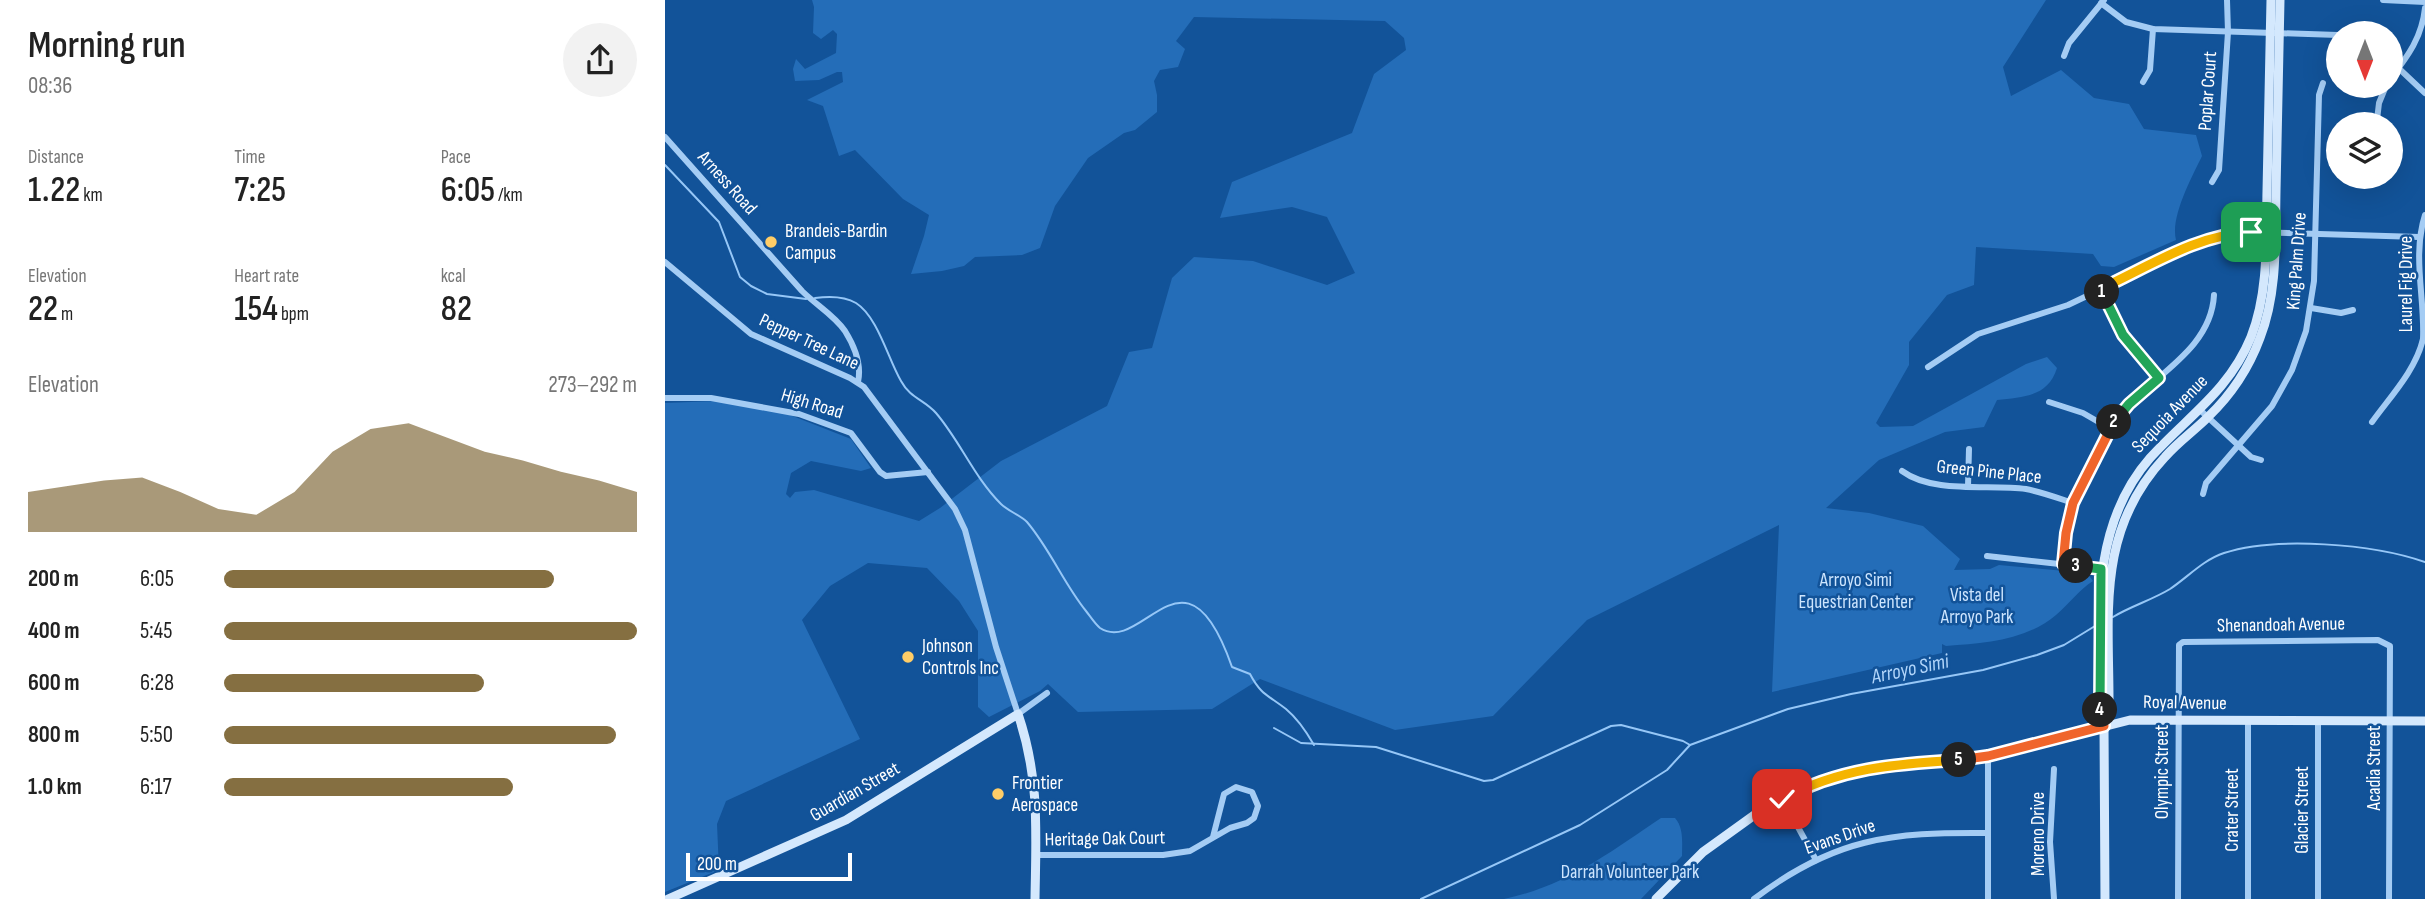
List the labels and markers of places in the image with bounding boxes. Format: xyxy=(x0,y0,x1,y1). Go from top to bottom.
pin xyxy=(2221,202,2281,262)
place label: Brandeis-Bardin Campus xyxy=(785,220,888,265)
marker: Brandeis-Bardin Campus xyxy=(763,234,779,250)
pin: 1 xyxy=(2085,274,2119,310)
pin: 2 xyxy=(2097,404,2131,440)
pin: 3 xyxy=(2059,548,2093,584)
place label: Johnson Controls Inc xyxy=(921,635,999,680)
marker: Johnson Controls Inc xyxy=(900,649,916,665)
pin: 4 xyxy=(2083,692,2117,728)
pin: 5 xyxy=(1941,742,1977,778)
pin xyxy=(1752,769,1812,829)
place label: Frontier Aerospace xyxy=(1011,772,1078,817)
marker: Frontier Aerospace xyxy=(990,786,1006,802)

